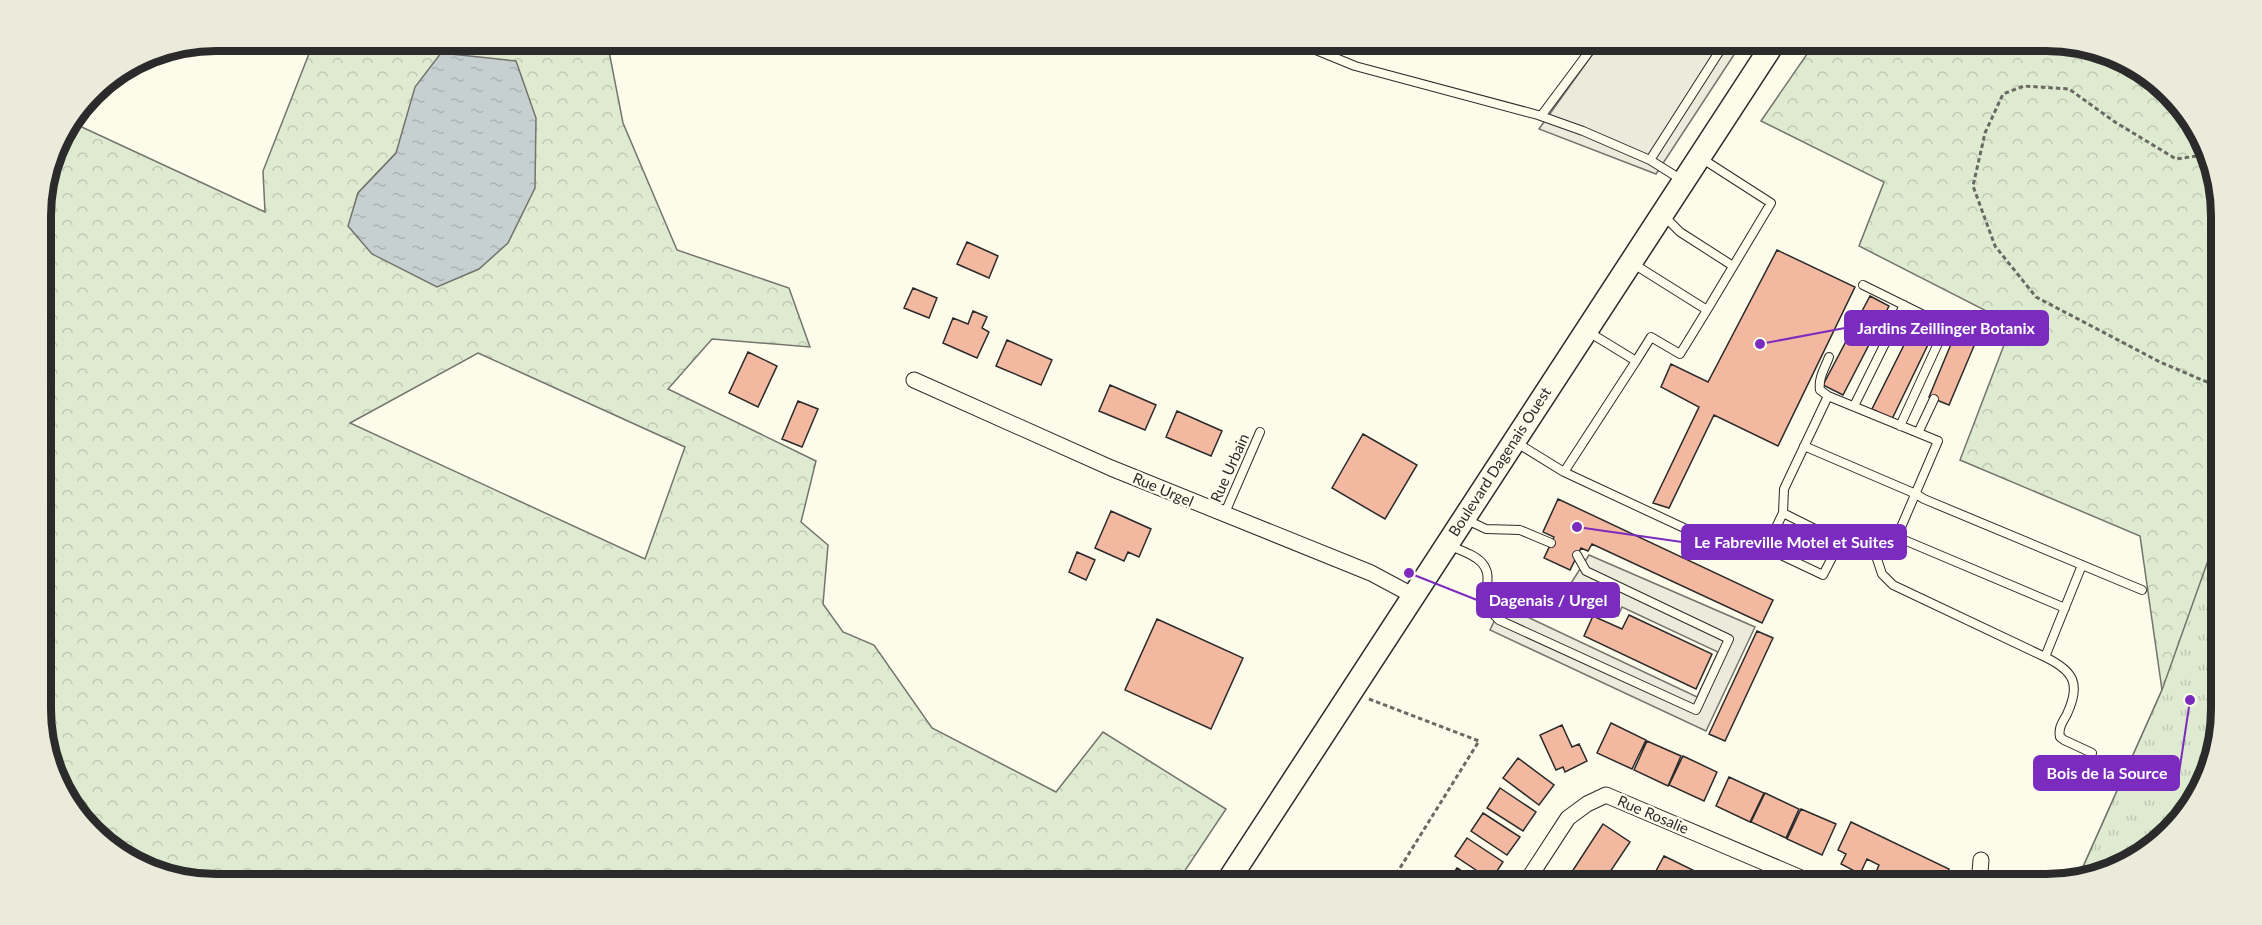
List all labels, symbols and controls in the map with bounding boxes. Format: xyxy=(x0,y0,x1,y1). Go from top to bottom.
callout: Jardins Zeillinger Botanix xyxy=(1845,311,2048,345)
text: Jardins Zeillinger Botanix xyxy=(1857,318,2036,337)
street label: Boulevard Dagenais Ouest xyxy=(1444,383,1555,539)
street label: Rue Urbain xyxy=(1206,430,1252,505)
street label: Rue Urgel xyxy=(1130,468,1197,510)
callout: Le Fabreville Motel et Suites xyxy=(1682,525,1906,559)
text: Le Fabreville Motel et Suites xyxy=(1694,532,1894,551)
callout: Dagenais / Urgel xyxy=(1477,583,1619,617)
text: Dagenais / Urgel xyxy=(1489,590,1607,609)
callout: Bois de la Source xyxy=(2034,756,2179,790)
text: Bois de la Source xyxy=(2047,763,2168,782)
street label: Rue Rosalie xyxy=(1615,791,1692,837)

